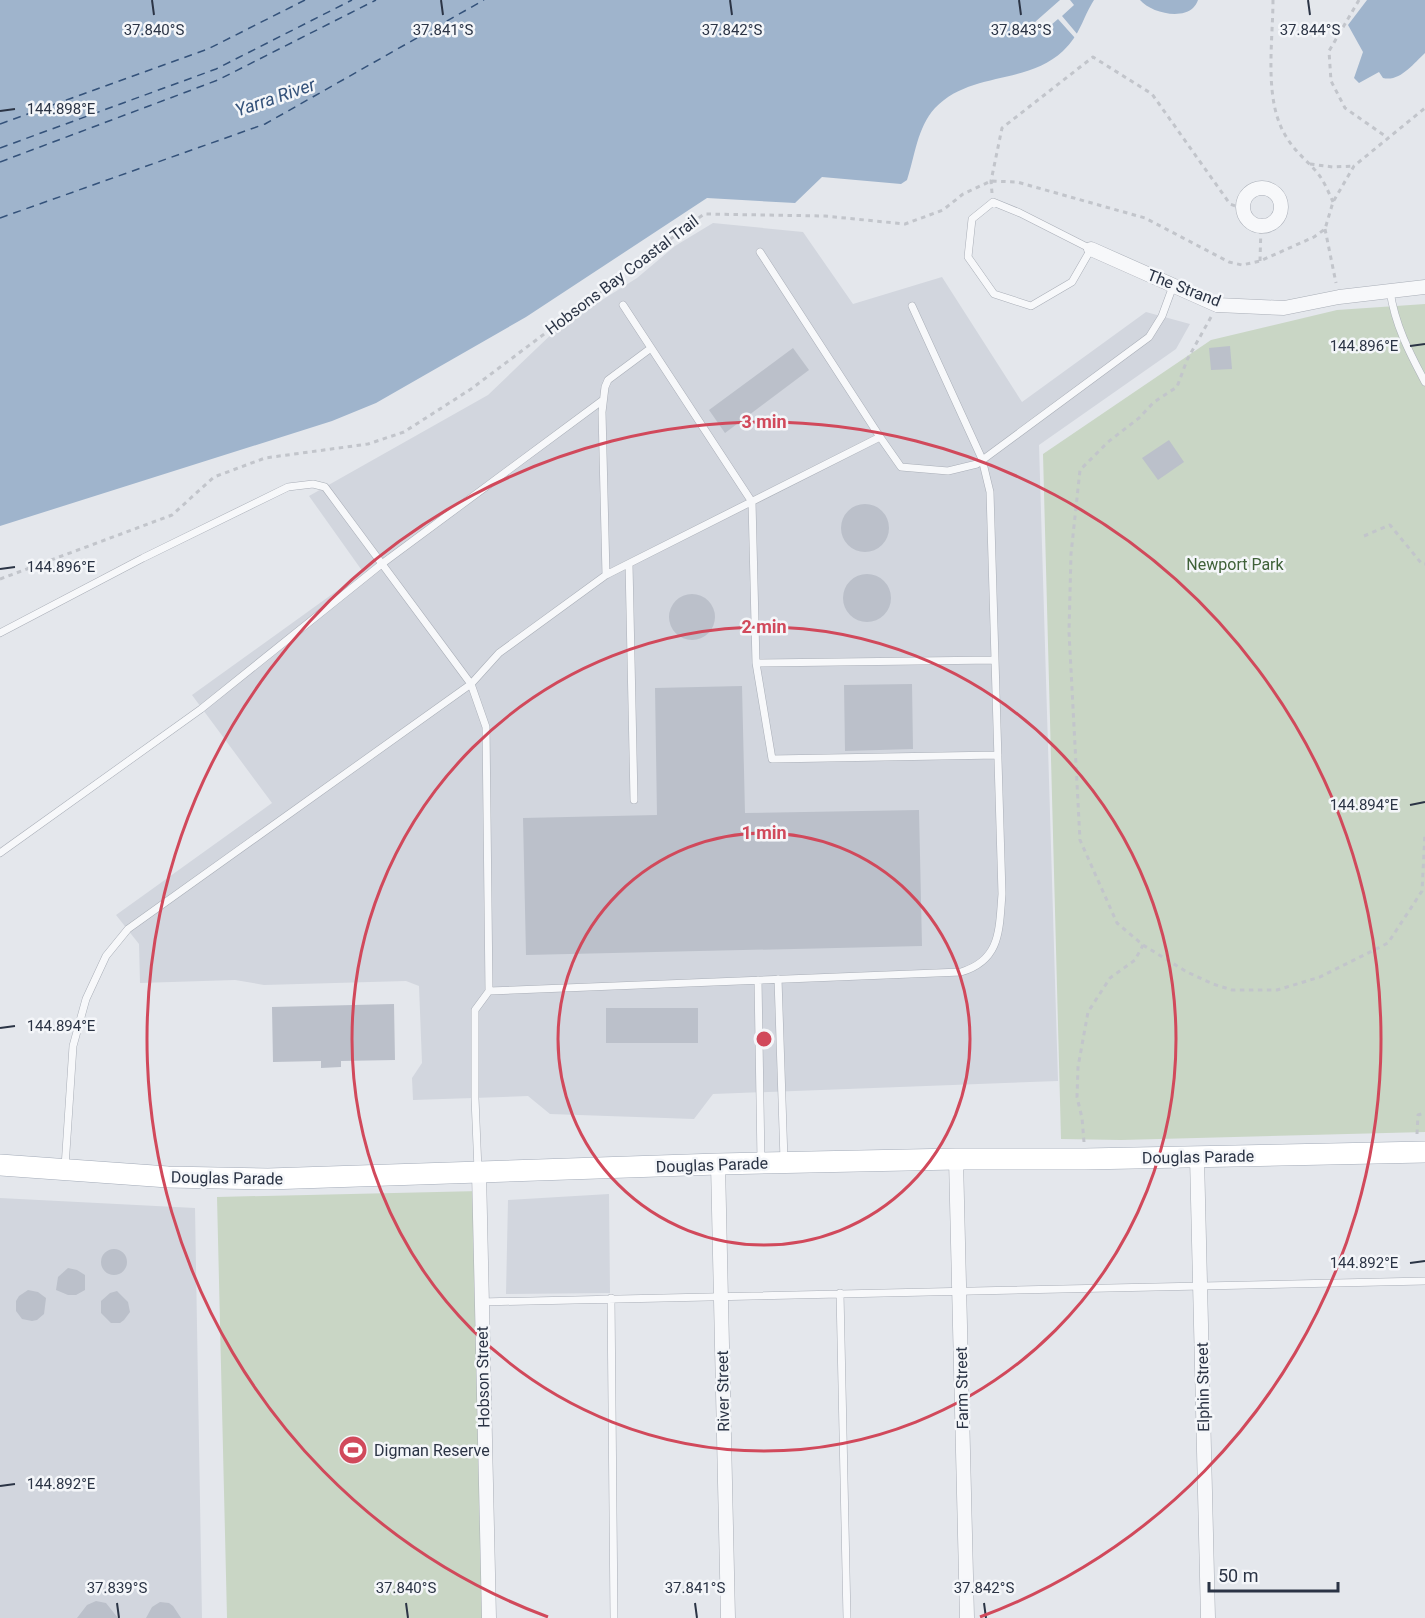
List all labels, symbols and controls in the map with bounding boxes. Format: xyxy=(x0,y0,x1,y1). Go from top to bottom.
text: 37.840°S xyxy=(124,21,184,39)
text: 37.841°S xyxy=(413,21,473,39)
text: 37.842°S xyxy=(702,21,762,39)
text: 37.843°S xyxy=(991,21,1051,39)
text: 37.844°S xyxy=(1280,21,1340,39)
water label: Yarra River xyxy=(232,73,319,120)
text: 144.898°E xyxy=(27,100,96,118)
street label: Hobsons Bay Coastal Trail xyxy=(542,211,702,339)
street label: The Strand xyxy=(1145,265,1223,311)
text: 144.896°E xyxy=(1330,337,1399,355)
text: 3 min xyxy=(741,411,787,432)
park label: Newport Park xyxy=(1186,555,1285,574)
text: 144.896°E xyxy=(27,558,96,576)
text: 2 min xyxy=(741,616,787,637)
text: 144.894°E xyxy=(1330,796,1399,814)
text: 1 min xyxy=(741,822,787,843)
text: 144.894°E xyxy=(27,1017,96,1035)
centre of rings xyxy=(754,1029,774,1049)
street label: Douglas Parade xyxy=(1142,1147,1254,1167)
street label: Douglas Parade xyxy=(656,1154,768,1176)
street label: Douglas Parade xyxy=(171,1168,283,1188)
text: 144.892°E xyxy=(1330,1254,1399,1272)
street label: Hobson Street xyxy=(473,1326,493,1428)
street label: Elphin Street xyxy=(1193,1342,1213,1432)
street label: Farm Street xyxy=(952,1346,972,1430)
street label: River Street xyxy=(713,1350,733,1432)
sports icon: Digman Reserve xyxy=(337,1434,369,1466)
place label: Digman Reserve xyxy=(374,1441,490,1460)
text: 144.892°E xyxy=(27,1475,96,1493)
scale bar xyxy=(1209,1555,1338,1593)
text: 50 m xyxy=(1218,1565,1258,1586)
text: 37.839°S xyxy=(87,1579,147,1597)
text: 37.840°S xyxy=(376,1579,436,1597)
text: 37.841°S xyxy=(665,1579,725,1597)
text: 37.842°S xyxy=(954,1579,1014,1597)

